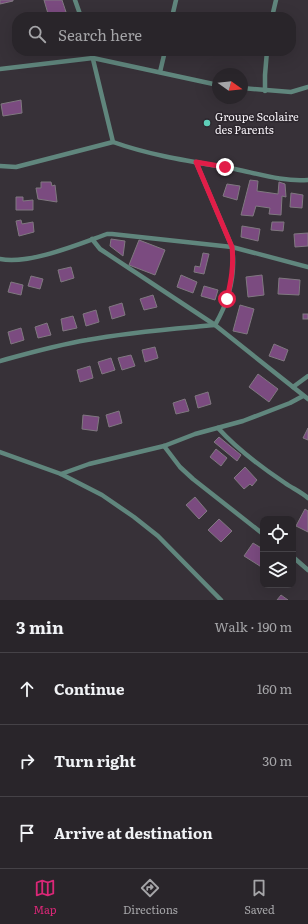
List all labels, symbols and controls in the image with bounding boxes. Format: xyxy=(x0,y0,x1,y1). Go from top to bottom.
search box xyxy=(12,12,296,56)
icon: search xyxy=(26,23,48,45)
text: Search here xyxy=(58,23,142,46)
north arrow xyxy=(212,68,248,104)
place label: Groupe Scolaire des Parents xyxy=(215,108,299,137)
marker: Groupe Scolaire des Parents xyxy=(202,118,212,128)
route end xyxy=(216,158,234,176)
route start xyxy=(218,290,236,308)
map controls xyxy=(260,516,296,588)
button: locate xyxy=(260,516,296,552)
button: layers xyxy=(260,552,296,588)
text: 3 min xyxy=(16,614,64,639)
text: Walk · 190 m xyxy=(214,617,292,636)
text: Continue xyxy=(54,677,124,700)
icon: ahead xyxy=(16,678,38,700)
text: 160 m xyxy=(257,679,292,698)
text: Turn right xyxy=(54,749,136,772)
icon: right xyxy=(16,750,38,772)
text: 30 m xyxy=(262,751,292,770)
text: Arrive at destination xyxy=(54,821,213,844)
icon: arrive xyxy=(16,822,38,844)
tab: Map xyxy=(33,877,57,917)
tab: Directions xyxy=(123,877,178,917)
tab: Saved xyxy=(244,877,275,917)

